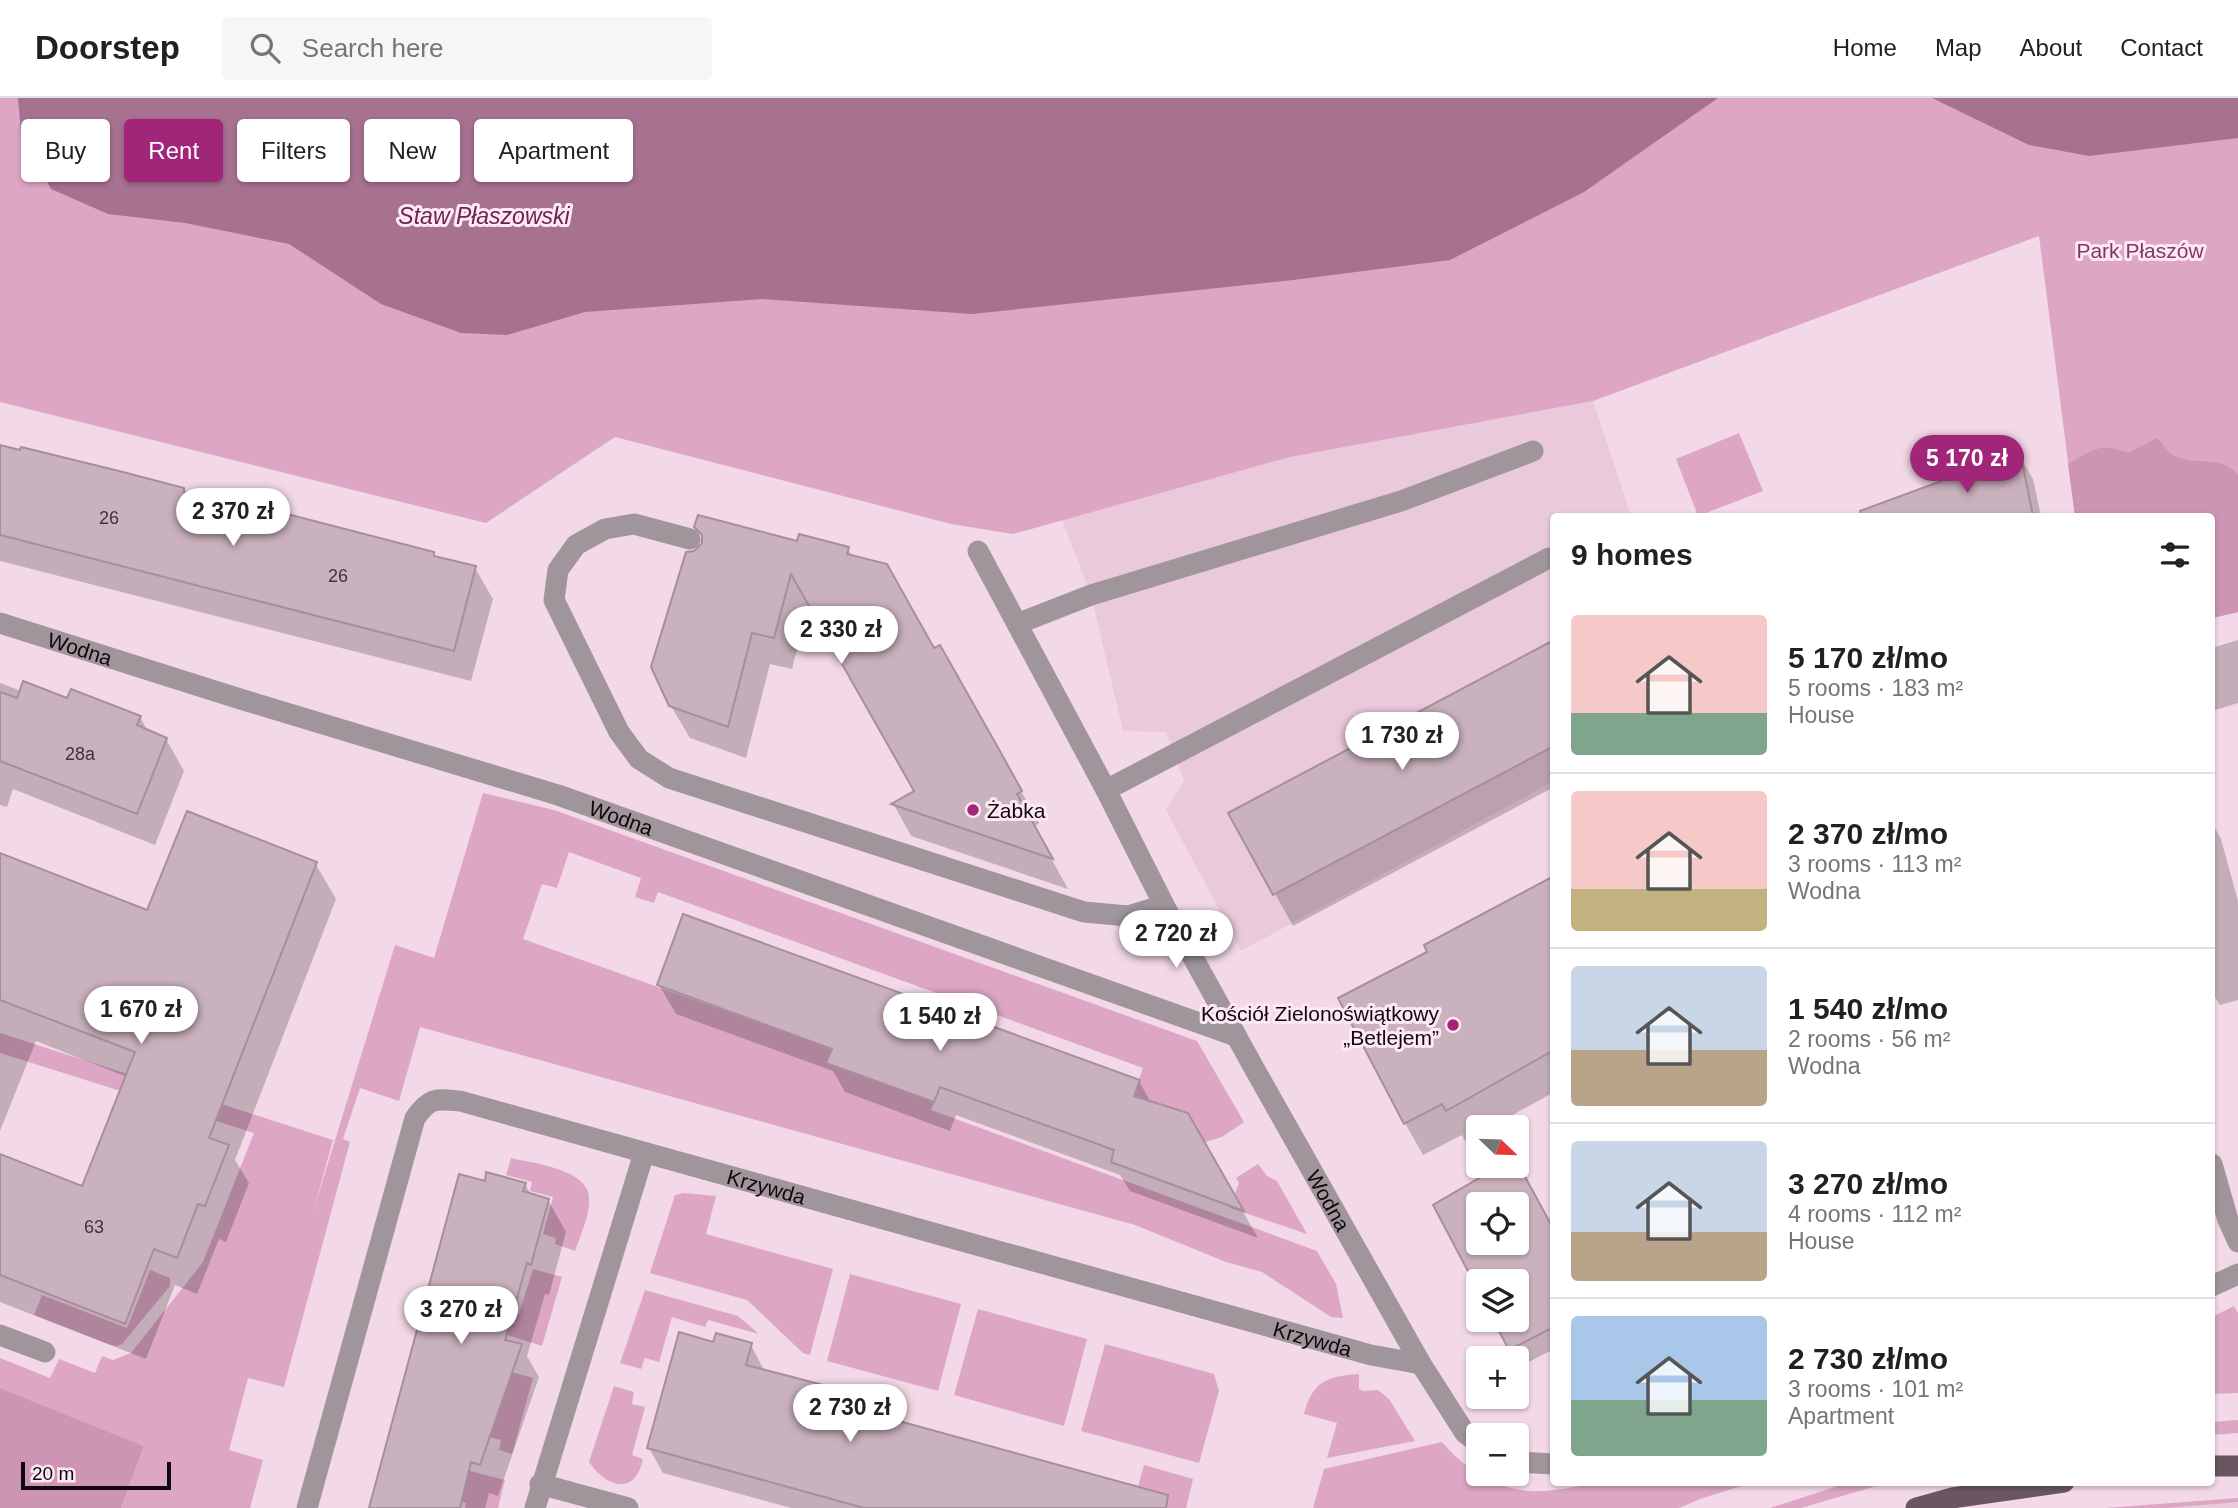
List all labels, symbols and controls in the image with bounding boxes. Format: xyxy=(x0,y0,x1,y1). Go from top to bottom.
search box xyxy=(222,17,712,80)
text: Doorstep xyxy=(35,29,180,66)
icon: search xyxy=(246,29,284,67)
text: Search here xyxy=(302,33,444,63)
text: Home xyxy=(1833,34,1897,61)
text: Map xyxy=(1935,34,1982,61)
text: About xyxy=(2020,34,2082,61)
text: Contact xyxy=(2120,34,2203,61)
chip: Buy xyxy=(21,119,110,182)
chip: Rent xyxy=(124,119,223,182)
chip: Filters xyxy=(237,119,350,182)
chip: New xyxy=(364,119,460,182)
chip: Apartment xyxy=(474,119,633,182)
water label: Staw Płaszowski xyxy=(398,203,571,229)
park label: Park Płaszów xyxy=(2076,239,2204,262)
pin: 5 170 zł xyxy=(1895,436,2039,495)
text: 5 170 zł xyxy=(1926,445,2008,471)
pin: 2 370 zł xyxy=(161,489,305,548)
text: 2 370 zł xyxy=(192,498,274,524)
house number: 26 xyxy=(99,508,119,528)
icon: filters xyxy=(2156,536,2194,574)
text: 9 homes xyxy=(1571,538,1693,571)
house number: 26 xyxy=(328,566,348,586)
pin: 2 330 zł xyxy=(769,606,913,666)
text: 2 330 zł xyxy=(800,616,882,642)
street label: Wodna xyxy=(45,627,115,669)
text: 5 170 zł/mo xyxy=(1788,641,1948,674)
icon: home xyxy=(1627,643,1711,727)
text: 5 rooms · 183 m² xyxy=(1788,675,1963,701)
text: House xyxy=(1788,702,1854,728)
pin: 1 730 zł xyxy=(1330,712,1474,772)
text: 1 730 zł xyxy=(1361,722,1443,748)
house number: 28a xyxy=(65,744,96,764)
street label: Wodna xyxy=(586,796,657,839)
place label: Żabka xyxy=(987,799,1046,822)
marker: Żabka xyxy=(965,802,981,818)
text: 2 370 zł/mo xyxy=(1788,817,1948,850)
icon: home xyxy=(1627,819,1711,903)
text: 3 rooms · 113 m² xyxy=(1788,851,1961,877)
text: Wodna xyxy=(1788,878,1860,904)
pin: 2 720 zł xyxy=(1104,910,1248,970)
text: 2 720 zł xyxy=(1135,920,1217,946)
pin: 1 670 zł xyxy=(69,986,213,1046)
text: 1 540 zł/mo xyxy=(1788,992,1948,1025)
pin: 1 540 zł xyxy=(868,993,1012,1053)
icon: home xyxy=(1627,994,1711,1078)
text: 1 670 zł xyxy=(100,996,182,1022)
place label: Kościół Zielonoświątkowy „Betlejem” xyxy=(1201,1002,1439,1049)
text: 1 540 zł xyxy=(899,1003,981,1029)
marker: Kościół Zielonoświątkowy „Betlejem” xyxy=(1445,1017,1461,1033)
text: 2 rooms · 56 m² xyxy=(1788,1026,1950,1052)
text: Wodna xyxy=(1788,1053,1860,1079)
north arrow xyxy=(1466,1115,1530,1178)
map controls xyxy=(1466,1115,1529,1486)
street label: Krzywda xyxy=(725,1165,809,1208)
street label: Wodna xyxy=(1302,1166,1355,1235)
text: 3 270 zł/mo xyxy=(1788,1167,1948,1200)
icon: home xyxy=(1627,1169,1711,1253)
button: locate xyxy=(1466,1192,1529,1255)
text: 4 rooms · 112 m² xyxy=(1788,1201,1961,1227)
house number: 63 xyxy=(84,1217,104,1237)
text: House xyxy=(1788,1228,1854,1254)
button: layers xyxy=(1466,1269,1529,1332)
pin: 3 270 zł xyxy=(389,1286,533,1346)
text: 3 270 zł xyxy=(420,1296,502,1322)
street label: Krzywda xyxy=(1271,1317,1355,1361)
text: 2 730 zł/mo xyxy=(1788,1342,1948,1375)
icon: home xyxy=(1627,1344,1711,1428)
button: + xyxy=(1466,1346,1529,1409)
text: 3 rooms · 101 m² xyxy=(1788,1376,1963,1402)
pin: 2 730 zł xyxy=(778,1384,922,1444)
text: 2 730 zł xyxy=(809,1394,891,1420)
text: Apartment xyxy=(1788,1403,1894,1429)
button: − xyxy=(1466,1423,1529,1486)
scale bar xyxy=(21,1459,172,1491)
text: 20 m xyxy=(32,1463,74,1484)

